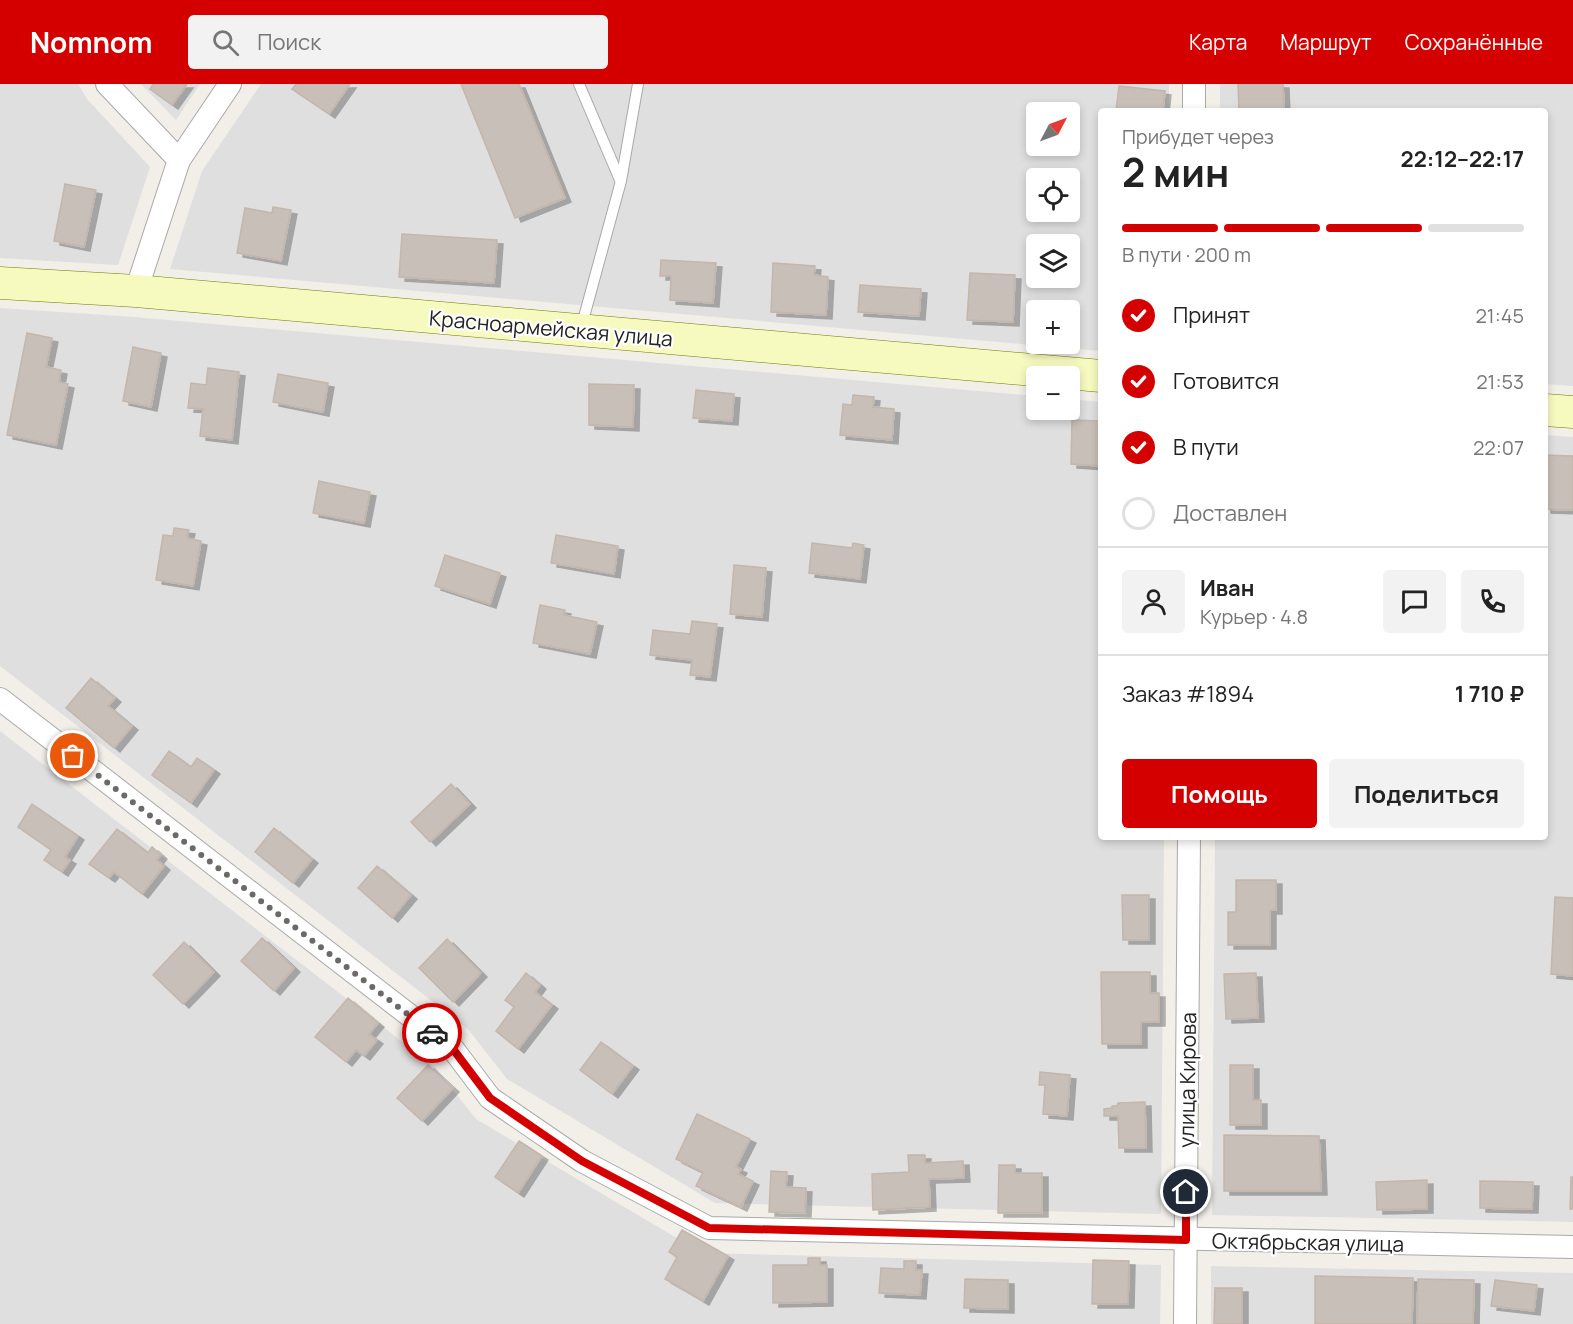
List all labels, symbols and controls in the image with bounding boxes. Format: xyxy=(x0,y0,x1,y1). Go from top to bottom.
search box xyxy=(188,15,608,69)
text: Nomnom xyxy=(30,23,152,61)
icon: search xyxy=(209,26,242,59)
text: Поиск xyxy=(257,27,321,57)
text: Карта xyxy=(1189,28,1247,56)
text: Маршрут xyxy=(1280,28,1372,56)
text: Сохранённые xyxy=(1405,28,1543,56)
north arrow xyxy=(1026,102,1080,156)
map controls xyxy=(1026,102,1080,420)
text: Прибудет через xyxy=(1122,123,1274,150)
text: 22:12–22:17 xyxy=(1401,144,1524,174)
text: 2 мин xyxy=(1122,145,1229,199)
button: locate xyxy=(1026,168,1080,222)
button: layers xyxy=(1026,234,1080,288)
text: В пути · 200 m xyxy=(1122,241,1251,268)
icon: check xyxy=(1122,299,1155,332)
button: + xyxy=(1026,300,1080,354)
text: Принят xyxy=(1173,300,1250,330)
text: 21:45 xyxy=(1475,302,1524,329)
street label: Красноармейская улица xyxy=(428,303,674,353)
icon: check xyxy=(1122,365,1155,398)
button: − xyxy=(1026,366,1080,420)
text: Готовится xyxy=(1173,366,1279,396)
text: 21:53 xyxy=(1476,368,1524,395)
icon: check xyxy=(1122,431,1155,464)
text: В пути xyxy=(1173,432,1239,462)
text: 22:07 xyxy=(1473,434,1524,461)
text: Доставлен xyxy=(1173,498,1287,528)
button: person xyxy=(1122,570,1185,633)
button: chat xyxy=(1383,570,1446,633)
button: phone xyxy=(1461,570,1524,633)
text: Иван xyxy=(1200,573,1254,603)
text: Курьер · 4.8 xyxy=(1200,603,1308,630)
text: Заказ #1894 xyxy=(1122,679,1254,709)
text: 1 710 ₽ xyxy=(1455,679,1524,709)
pin xyxy=(47,730,98,781)
icon: bag xyxy=(56,739,89,772)
button: Помощь xyxy=(1122,759,1317,828)
button: Поделиться xyxy=(1329,759,1524,828)
courier xyxy=(402,1003,462,1063)
street label: улица Кирова xyxy=(1172,1012,1202,1148)
icon: car xyxy=(416,1017,449,1050)
pin xyxy=(1160,1166,1211,1217)
icon: home xyxy=(1169,1175,1202,1208)
street label: Октябрьская улица xyxy=(1212,1226,1404,1258)

